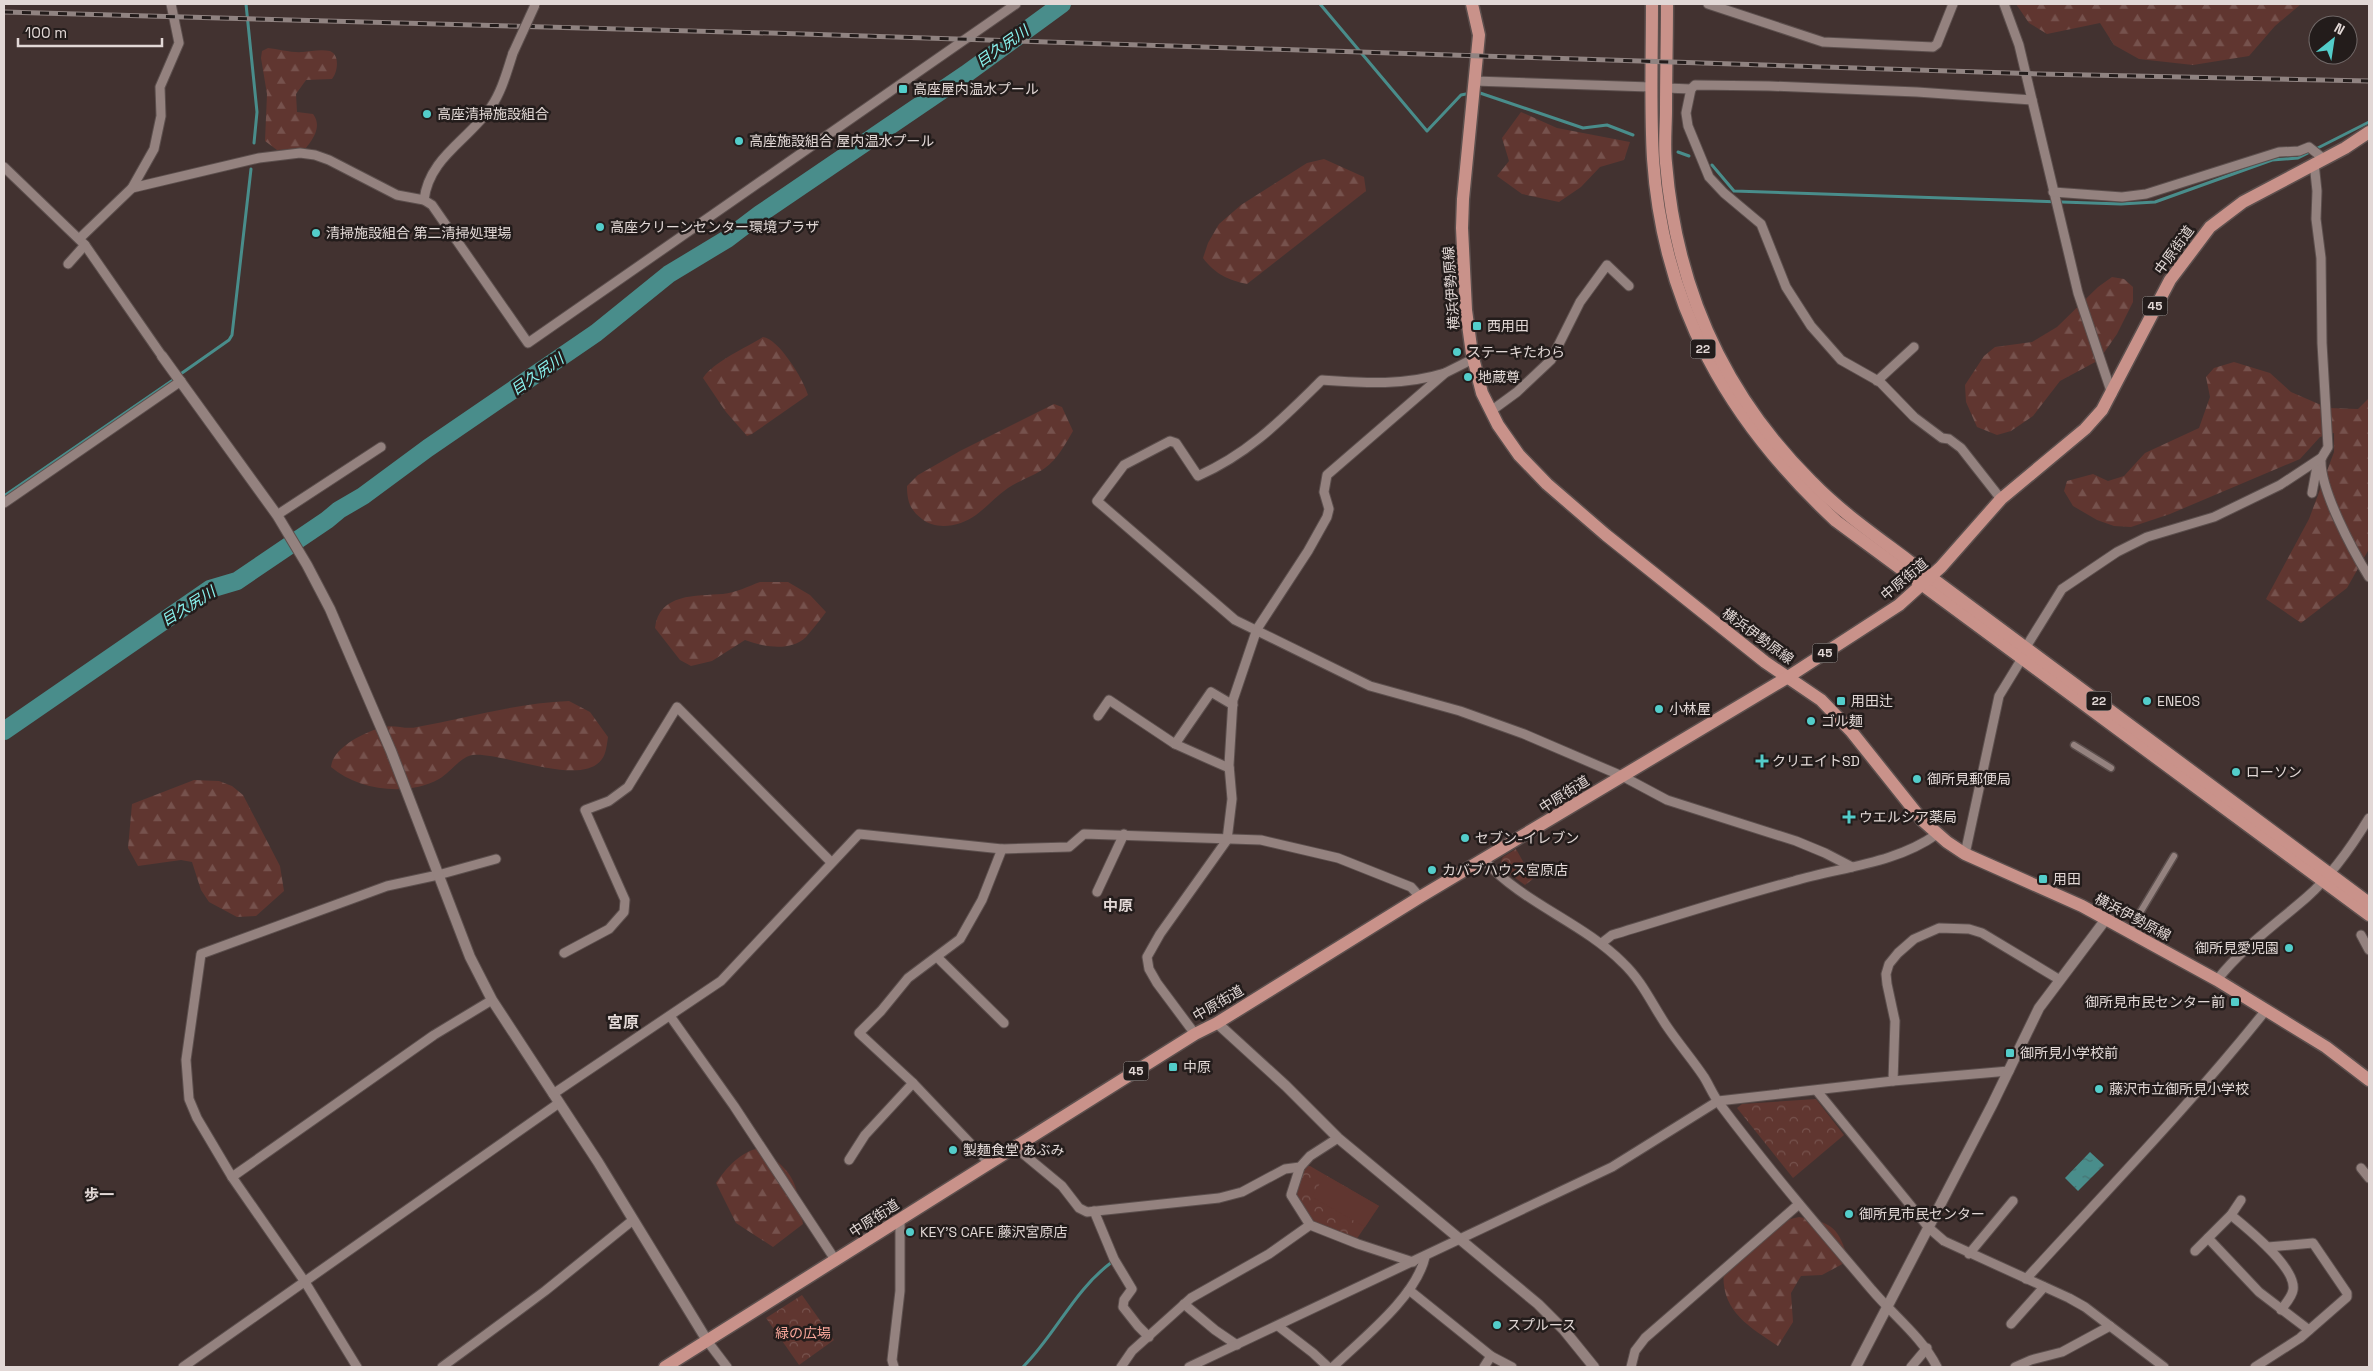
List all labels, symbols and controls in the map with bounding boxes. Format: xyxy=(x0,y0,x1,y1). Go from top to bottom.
scale bar xyxy=(18,15,161,47)
north arrow xyxy=(2308,15,2358,65)
text: N xyxy=(2331,19,2348,39)
water label: 目久尻川 xyxy=(972,20,1034,71)
text: 100 m xyxy=(25,23,67,42)
place label: 高座屋内温水プール xyxy=(913,80,1039,98)
marker: 高座屋内温水プール xyxy=(897,83,909,95)
place label: 高座清掃施設組合 xyxy=(437,105,549,123)
marker: 高座清掃施設組合 xyxy=(421,108,433,120)
place label: 高座施設組合 屋内温水プール xyxy=(749,132,935,150)
marker: 高座施設組合 屋内温水プール xyxy=(733,135,745,147)
place label: 高座クリーンセンター環境プラザ xyxy=(610,218,819,236)
marker: 高座クリーンセンター環境プラザ xyxy=(594,221,606,233)
street label: 中原街道 xyxy=(2150,222,2198,278)
place label: 清掃施設組合 第二清掃処理場 xyxy=(326,224,512,242)
marker: 清掃施設組合 第二清掃処理場 xyxy=(310,227,322,239)
street label: 横浜伊勢原線 xyxy=(1439,245,1463,331)
road number: 45 xyxy=(2142,296,2168,316)
place label: 西用田 xyxy=(1487,317,1529,335)
marker: 西用田 xyxy=(1471,320,1483,332)
road number: 22 xyxy=(1690,339,1716,358)
place label: ステーキたわら xyxy=(1467,343,1565,361)
marker: ステーキたわら xyxy=(1451,346,1463,358)
water label: 目久尻川 xyxy=(507,348,569,399)
place label: 地蔵尊 xyxy=(1478,368,1520,386)
marker: 地蔵尊 xyxy=(1462,371,1474,383)
street label: 中原街道 xyxy=(1877,554,1931,604)
water label: 目久尻川 xyxy=(158,581,220,630)
street label: 横浜伊勢原線 xyxy=(1719,604,1797,668)
road number: 45 xyxy=(1812,644,1838,662)
road number: 22 xyxy=(2086,691,2112,710)
place label: 用田辻 xyxy=(1851,692,1893,710)
place label: ENEOS xyxy=(2157,692,2200,710)
marker: 用田辻 xyxy=(1835,695,1847,707)
marker: ENEOS xyxy=(2141,695,2153,707)
place label: 小林屋 xyxy=(1669,700,1711,718)
marker: 小林屋 xyxy=(1653,703,1665,715)
place label: ゴル麺 xyxy=(1821,712,1863,730)
marker: ゴル麺 xyxy=(1805,715,1817,727)
place label: クリエイトSD xyxy=(1772,752,1860,770)
marker: クリエイトSD xyxy=(1756,755,1768,767)
place label: ローソン xyxy=(2246,763,2302,781)
marker: ローソン xyxy=(2230,766,2242,778)
place label: 御所見郵便局 xyxy=(1927,770,2011,788)
street label: 中原街道 xyxy=(1535,772,1593,816)
marker: 御所見郵便局 xyxy=(1911,773,1923,785)
place label: ウエルシア薬局 xyxy=(1859,808,1957,826)
marker: ウエルシア薬局 xyxy=(1843,811,1855,823)
place label: セブン-イレブン xyxy=(1475,829,1579,847)
marker: セブン-イレブン xyxy=(1459,832,1471,844)
place label: カバブハウス宮原店 xyxy=(1442,861,1568,879)
marker: カバブハウス宮原店 xyxy=(1426,864,1438,876)
place label: 用田 xyxy=(2053,870,2081,888)
marker: 用田 xyxy=(2037,873,2049,885)
street label: 横浜伊勢原線 xyxy=(2092,889,2174,945)
district label: 中原 xyxy=(1103,896,1133,915)
place label: 御所見愛児園 xyxy=(2195,939,2279,957)
marker: 御所見愛児園 xyxy=(2283,942,2295,954)
street label: 中原街道 xyxy=(1189,981,1247,1025)
place label: 御所見市民センター前 xyxy=(2085,993,2225,1011)
marker: 御所見市民センター前 xyxy=(2229,996,2241,1008)
district label: 宮原 xyxy=(607,1012,639,1033)
place label: 御所見小学校前 xyxy=(2020,1044,2118,1062)
marker: 御所見小学校前 xyxy=(2004,1047,2016,1059)
place label: 中原 xyxy=(1183,1058,1211,1076)
marker: 中原 xyxy=(1167,1061,1179,1073)
road number: 45 xyxy=(1124,1062,1148,1080)
place label: 藤沢市立御所見小学校 xyxy=(2109,1080,2249,1098)
marker: 藤沢市立御所見小学校 xyxy=(2093,1083,2105,1095)
place label: 製麺食堂 あぶみ xyxy=(963,1141,1065,1159)
marker: 製麺食堂 あぶみ xyxy=(947,1144,959,1156)
district label: 歩一 xyxy=(84,1185,114,1204)
street label: 中原街道 xyxy=(846,1195,902,1241)
place label: 御所見市民センター xyxy=(1859,1205,1985,1223)
marker: 御所見市民センター xyxy=(1843,1208,1855,1220)
place label: KEY’S CAFE 藤沢宮原店 xyxy=(920,1223,1067,1241)
marker: KEY’S CAFE 藤沢宮原店 xyxy=(904,1226,916,1238)
place label: スプルース xyxy=(1507,1316,1576,1334)
marker: スプルース xyxy=(1491,1319,1503,1331)
park label: 緑の広場 xyxy=(775,1324,831,1342)

